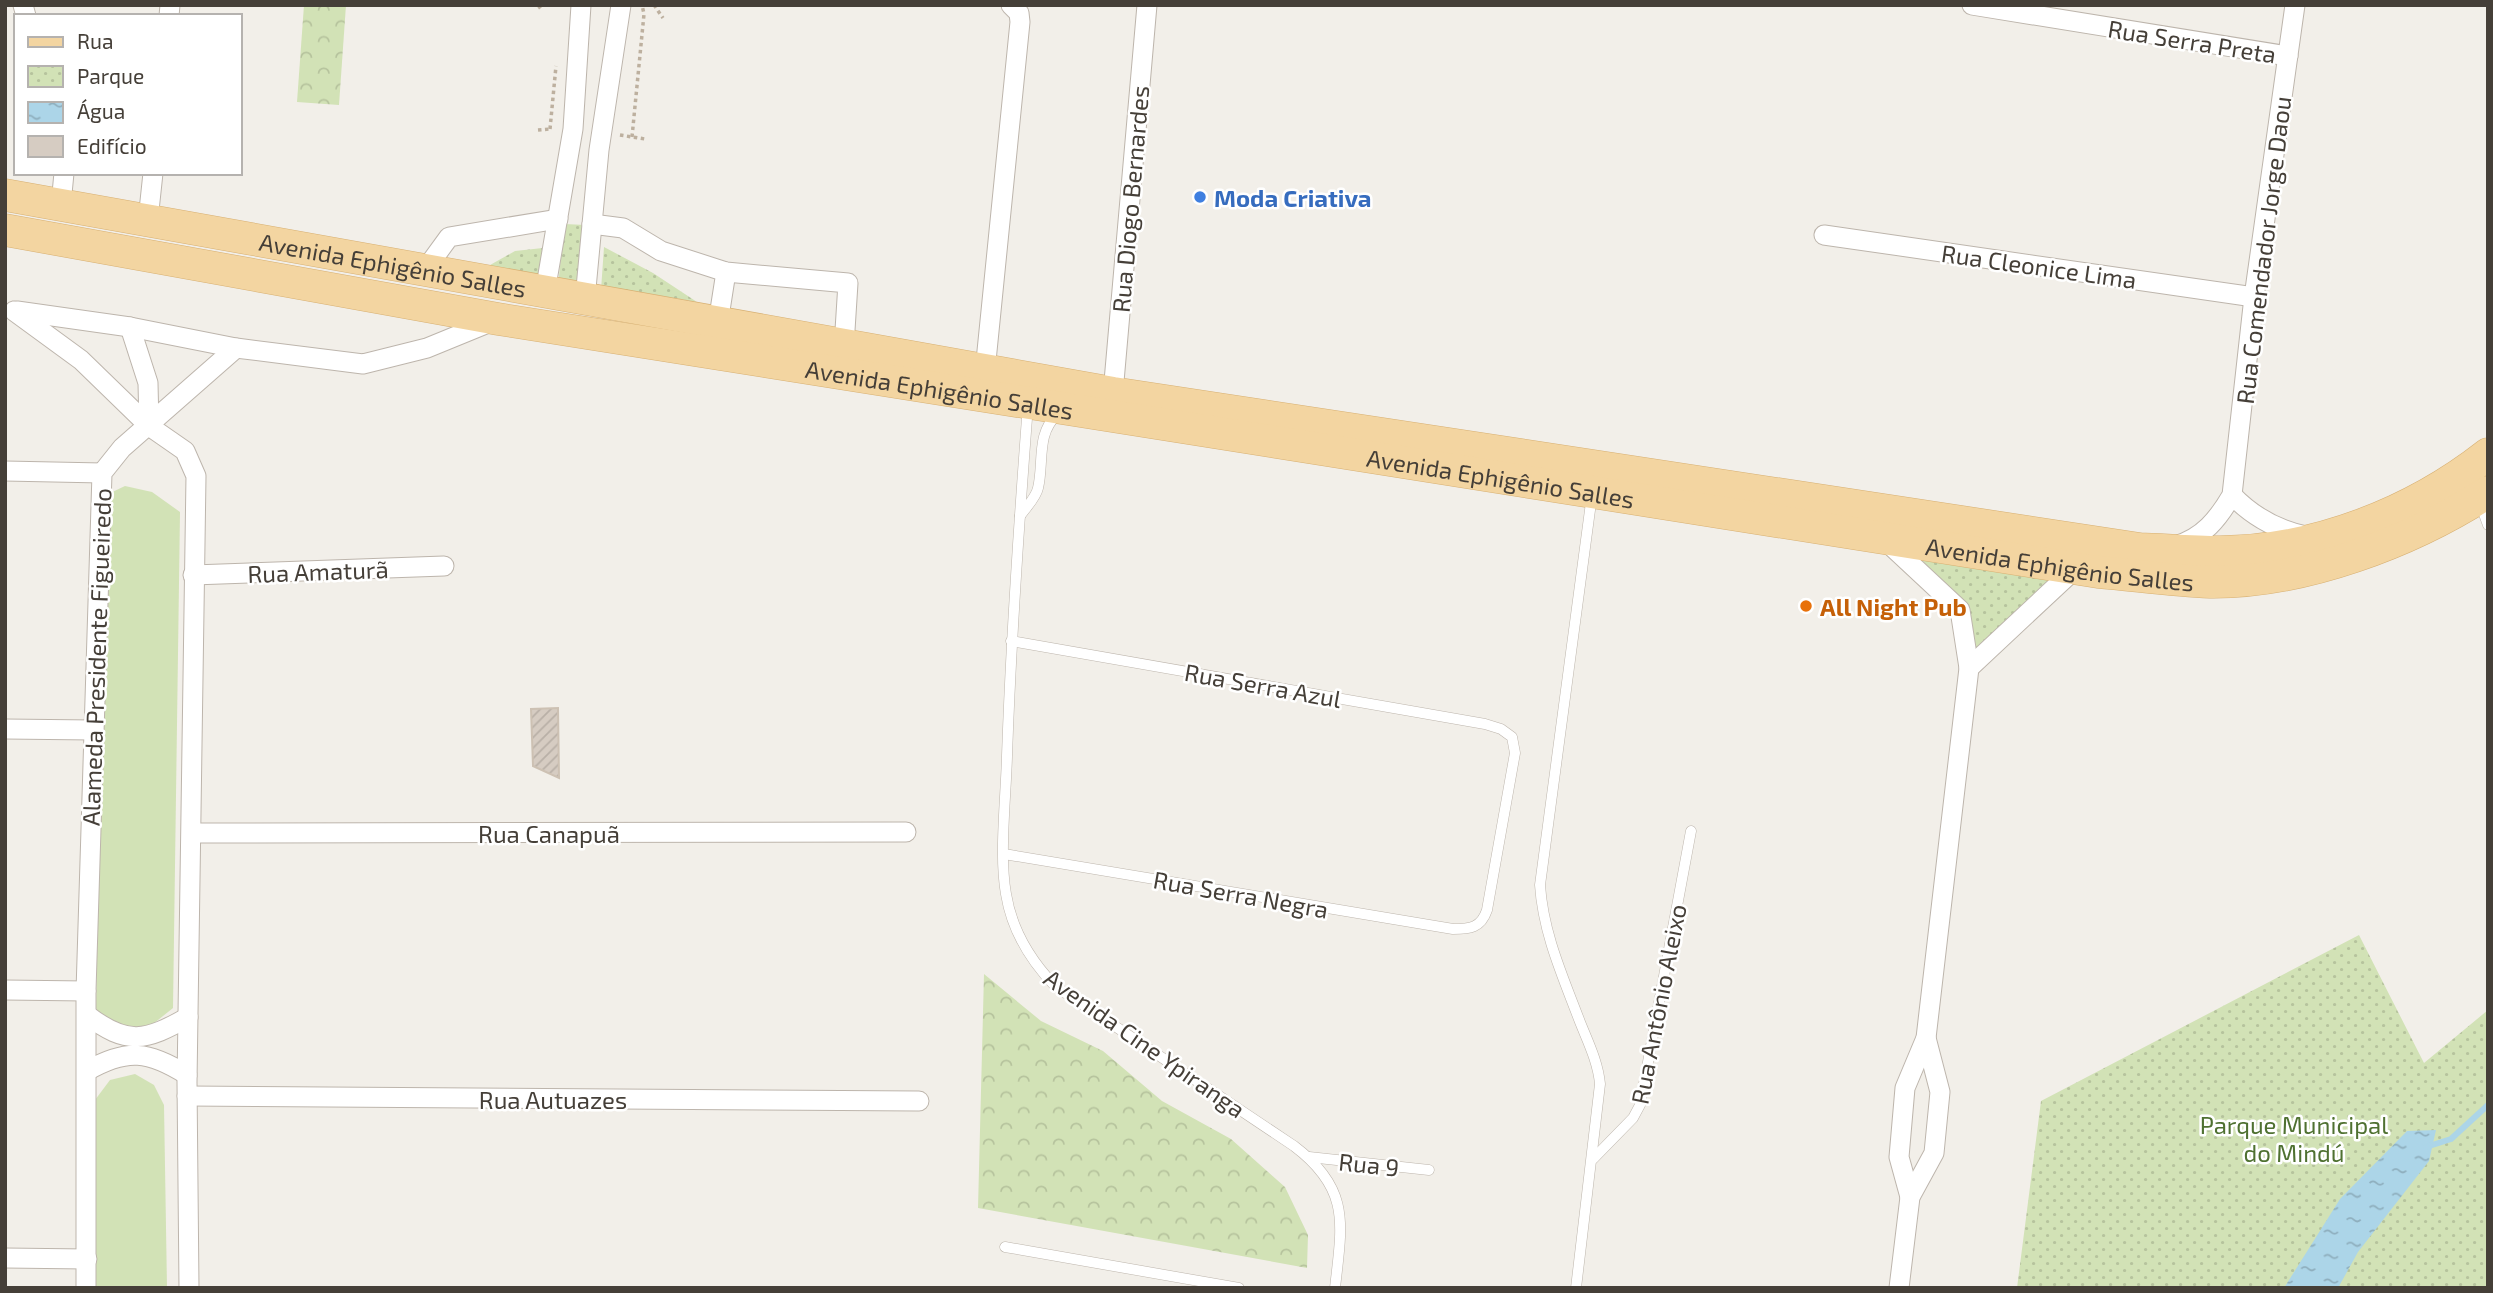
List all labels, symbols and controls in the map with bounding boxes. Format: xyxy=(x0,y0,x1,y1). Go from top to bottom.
street label: Rua Serra Preta xyxy=(2106,13,2278,69)
legend xyxy=(14,14,242,175)
text: Rua xyxy=(77,28,113,53)
text: Parque xyxy=(77,63,144,88)
street label: Rua Diogo Bernardes xyxy=(1106,84,1154,314)
street label: Rua Comendador Jorge Daou xyxy=(2230,94,2296,406)
text: Água xyxy=(77,98,125,123)
text: Edifício xyxy=(77,133,147,158)
place label: Moda Criativa xyxy=(1214,183,1372,212)
marker: Moda Criativa xyxy=(1192,189,1208,205)
street label: Avenida Ephigênio Salles xyxy=(257,226,529,302)
street label: Rua Cleonice Lima xyxy=(1940,238,2138,294)
street label: Avenida Ephigênio Salles xyxy=(804,353,1075,424)
street label: Avenida Ephigênio Salles xyxy=(1365,442,1636,513)
street label: Alameda Presidente Figueiredo xyxy=(76,487,116,827)
street label: Avenida Ephigênio Salles xyxy=(1924,530,2195,596)
street label: Rua Amaturã xyxy=(247,554,389,588)
place label: All Night Pub xyxy=(1820,592,1967,621)
marker: All Night Pub xyxy=(1798,598,1814,614)
street label: Rua Serra Azul xyxy=(1182,657,1344,713)
street label: Rua Canapuã xyxy=(478,819,620,848)
street label: Rua Serra Negra xyxy=(1151,864,1331,924)
street label: Rua Antônio Aleixo xyxy=(1624,901,1692,1107)
street label: Avenida Cine Ypiranga xyxy=(1039,963,1251,1123)
street label: Rua Autuazes xyxy=(479,1085,627,1114)
park label: Parque Municipal do Mindú xyxy=(2200,1110,2388,1167)
street label: Rua 9 xyxy=(1337,1146,1401,1182)

